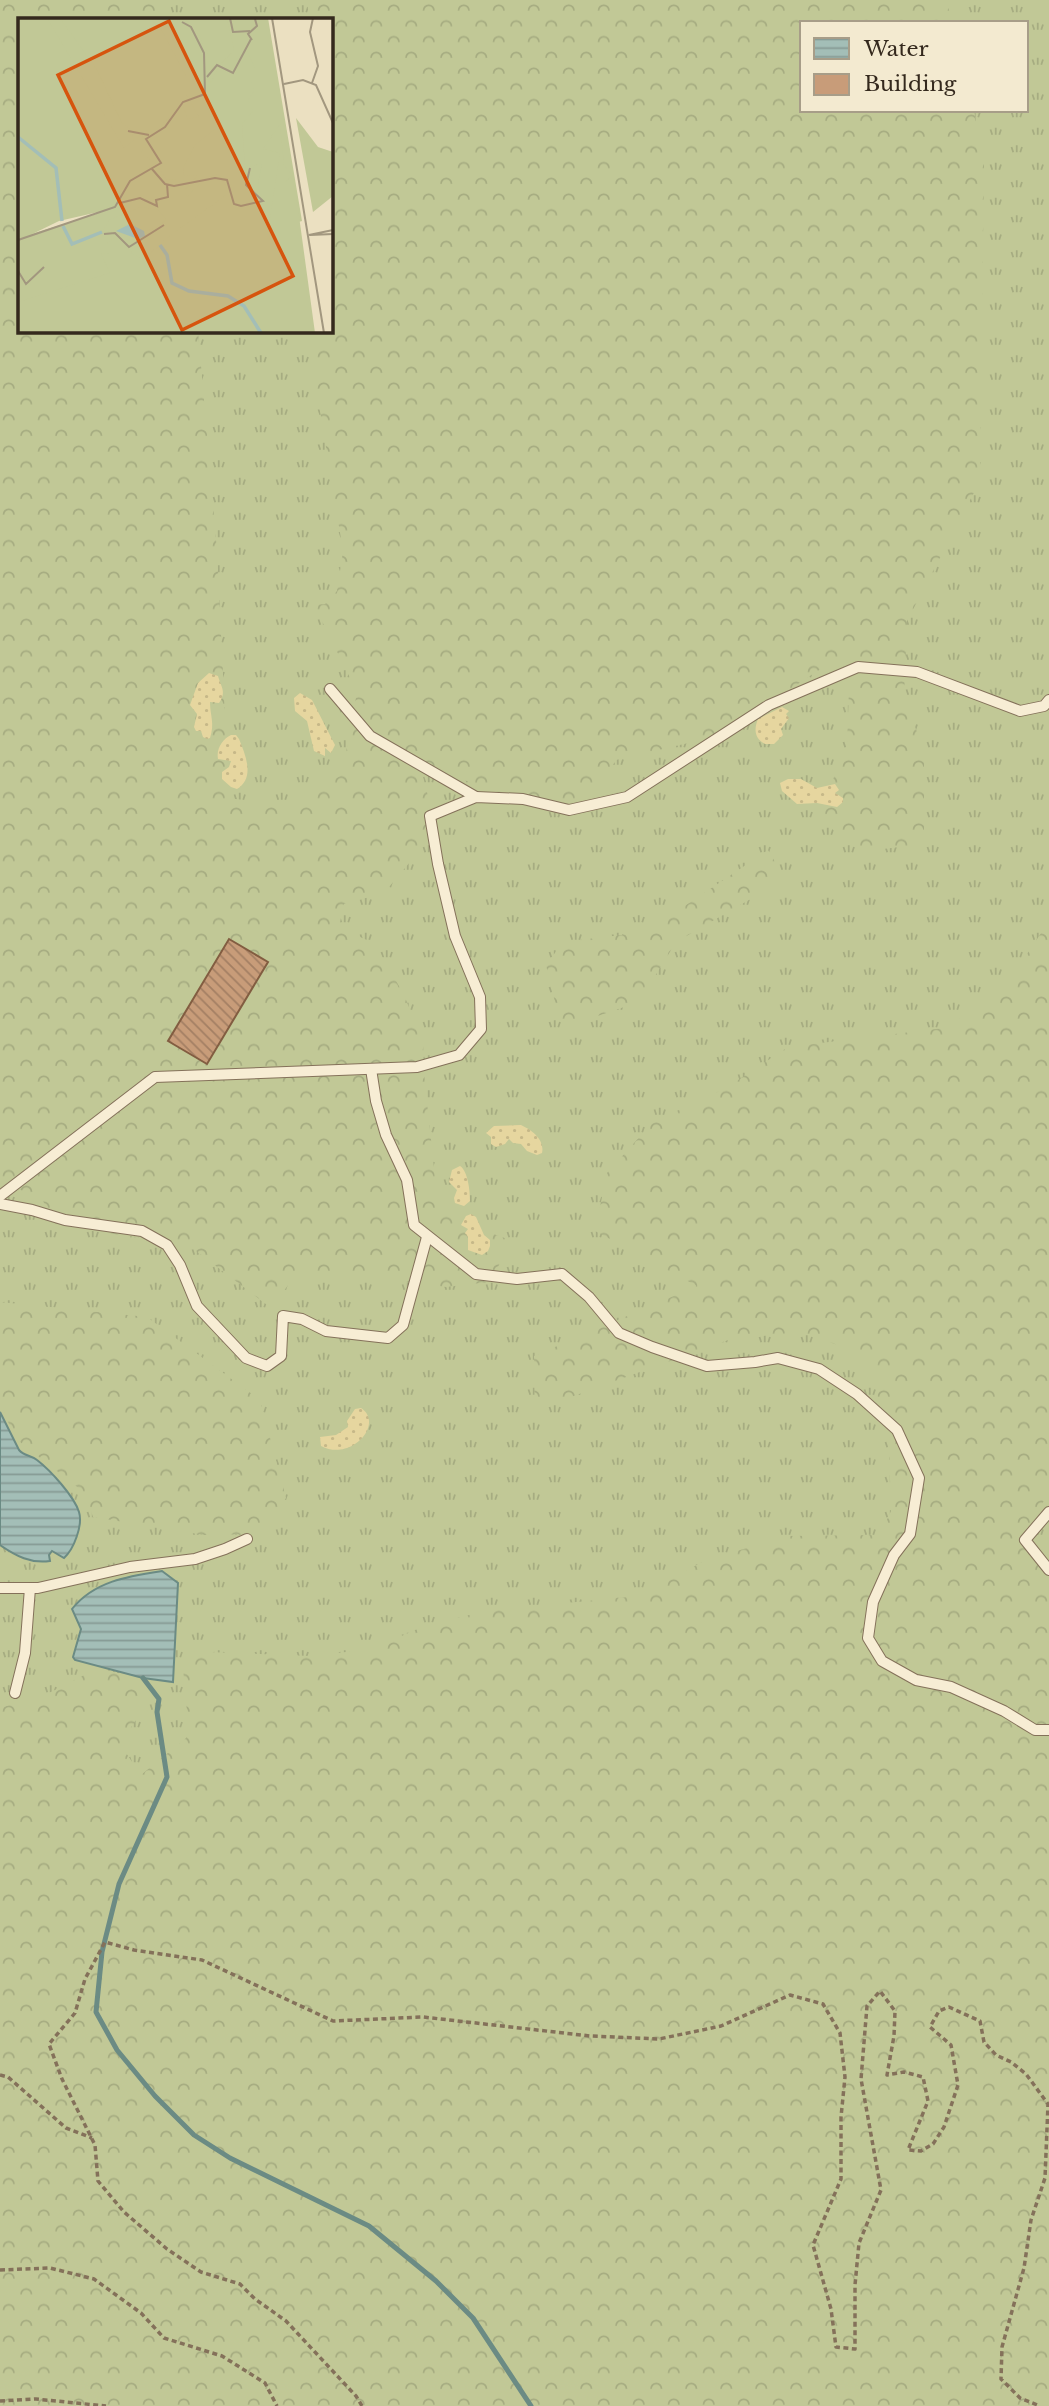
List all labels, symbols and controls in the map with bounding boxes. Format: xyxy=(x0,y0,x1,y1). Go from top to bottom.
inset map xyxy=(18,18,332,332)
legend xyxy=(800,21,1028,112)
text: Water xyxy=(863,36,928,62)
text: Building xyxy=(864,71,957,97)

